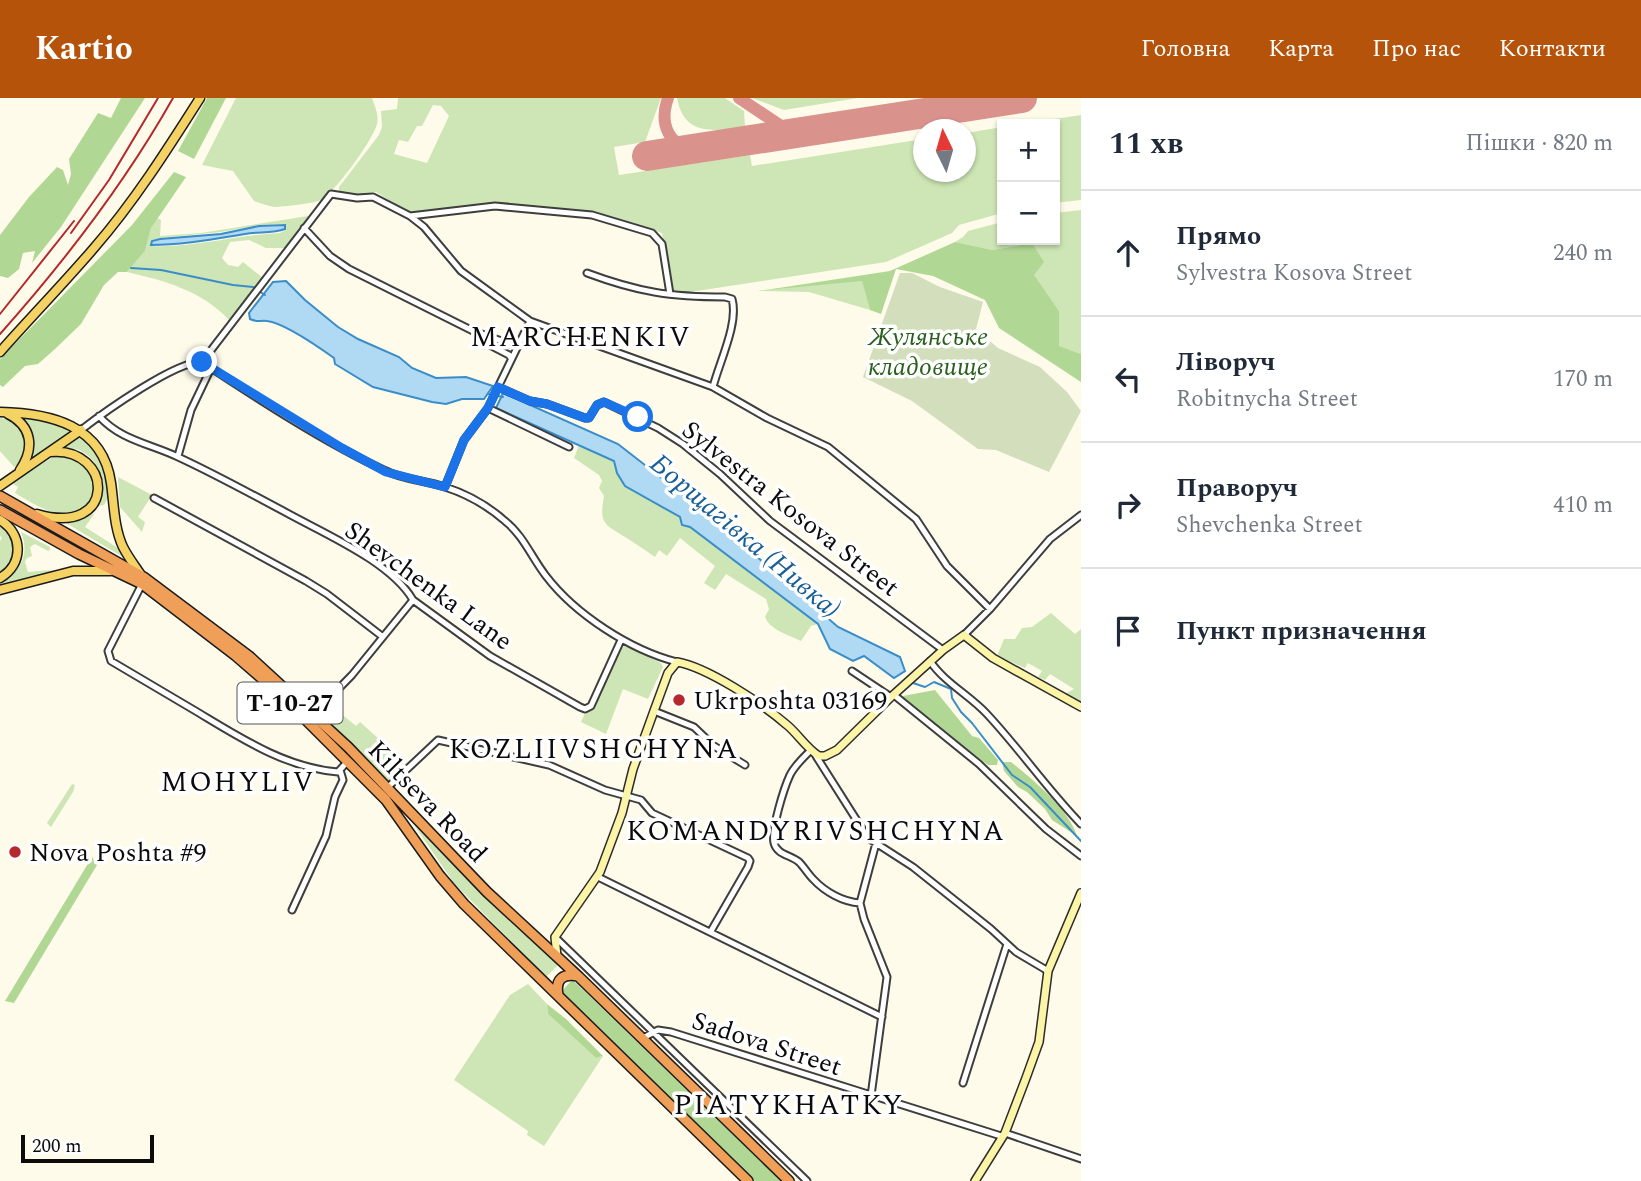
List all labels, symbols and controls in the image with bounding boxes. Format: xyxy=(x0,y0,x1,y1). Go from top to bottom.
text: Kartio xyxy=(35,24,133,74)
text: Головна xyxy=(1141,31,1230,67)
text: Карта xyxy=(1268,31,1334,67)
text: Про нас xyxy=(1372,31,1461,67)
text: Контакти xyxy=(1499,31,1606,67)
north arrow xyxy=(913,119,976,182)
map controls xyxy=(997,119,1060,245)
button: + xyxy=(997,119,1060,182)
text: 11 хв xyxy=(1109,121,1183,167)
text: Пішки · 820 m xyxy=(1465,126,1613,161)
button: − xyxy=(997,182,1060,245)
text: Прямо xyxy=(1176,216,1261,256)
icon: ahead xyxy=(1109,234,1147,272)
text: 240 m xyxy=(1553,236,1613,271)
text: Sylvestra Kosova Street xyxy=(1176,256,1412,291)
district label: MARCHENKIV xyxy=(470,316,692,359)
park label: Жулянське кладовище xyxy=(867,317,988,387)
text: Ліворуч xyxy=(1176,342,1275,382)
route end xyxy=(186,346,217,377)
icon: left xyxy=(1109,360,1147,398)
text: 170 m xyxy=(1553,362,1613,397)
text: Robitnycha Street xyxy=(1176,382,1358,417)
route start xyxy=(622,401,653,432)
street label: Sylvestra Kosova Street xyxy=(673,411,908,607)
water label: Борщагівка (Нивка) xyxy=(640,443,850,629)
text: Праворуч xyxy=(1176,468,1298,508)
icon: right xyxy=(1109,486,1147,524)
text: 410 m xyxy=(1553,488,1613,523)
text: Shevchenka Street xyxy=(1176,508,1363,543)
street label: Shevchenka Lane xyxy=(336,511,521,661)
text: Пункт призначення xyxy=(1176,611,1427,651)
icon: arrive xyxy=(1109,612,1147,650)
place label: Ukrposhta 03169 xyxy=(693,681,887,721)
road number: Т-10-27 xyxy=(238,682,342,724)
marker: Ukrposhta 03169 xyxy=(671,692,687,708)
district label: KOZLIIVSHCHYNA xyxy=(449,728,739,771)
street label: Kiltseva Road xyxy=(358,731,496,872)
district label: MOHYLIV xyxy=(160,761,316,804)
district label: KOMANDYRIVSHCHYNA xyxy=(626,810,1006,853)
place label: Nova Poshta #9 xyxy=(29,833,206,873)
marker: Nova Poshta #9 xyxy=(7,844,23,860)
street label: Sadova Street xyxy=(687,1001,847,1087)
district label: PIATYKHATKY xyxy=(674,1084,904,1127)
scale bar xyxy=(21,1132,154,1164)
text: 200 m xyxy=(32,1132,82,1161)

